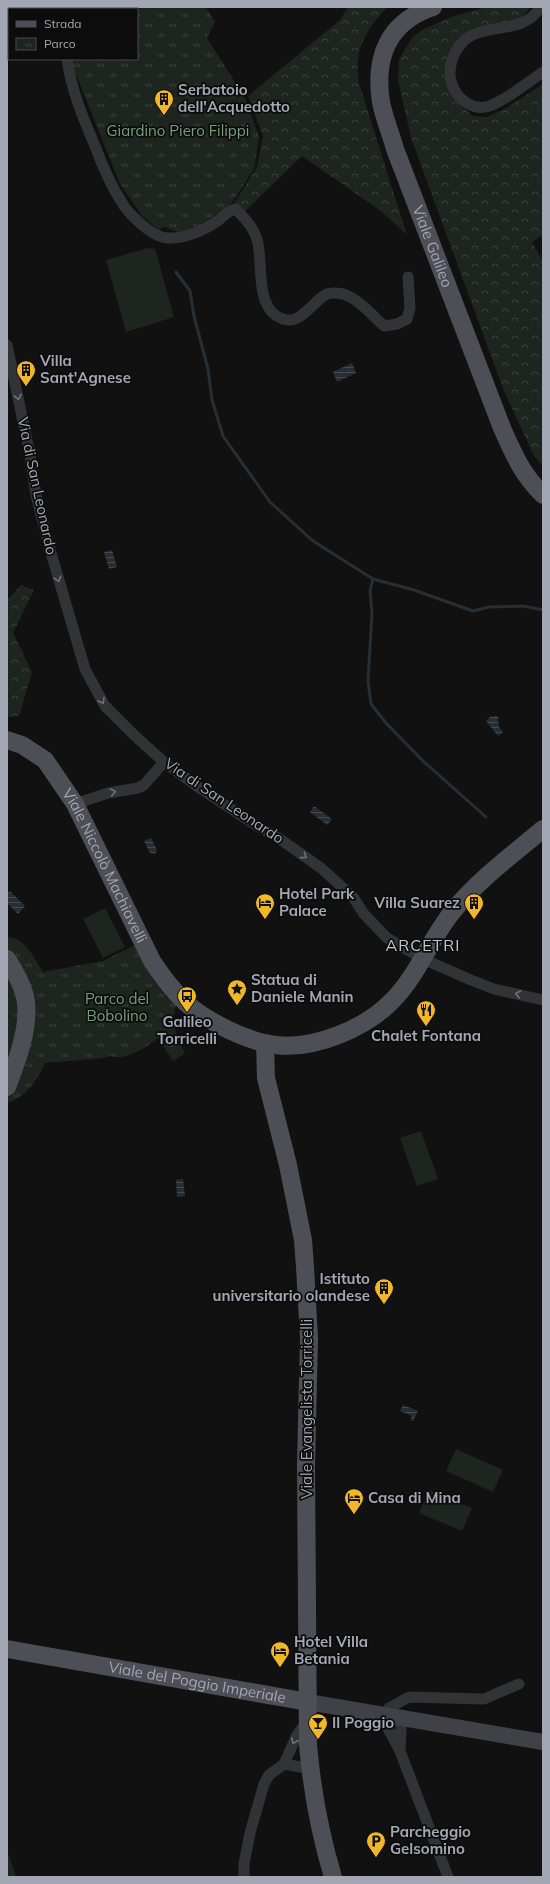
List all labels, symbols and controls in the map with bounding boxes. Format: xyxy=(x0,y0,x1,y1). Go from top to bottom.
legend xyxy=(8,8,138,60)
text: Strada xyxy=(44,16,82,31)
text: Parco xyxy=(44,36,76,51)
place label: Serbatoio dell'Acquedotto xyxy=(178,80,290,116)
building icon: Serbatoio dell'Acquedotto xyxy=(153,88,175,116)
park label: Giardino Piero Filippi xyxy=(107,121,249,140)
street label: Viale Galileo xyxy=(408,203,457,290)
place label: Villa Sant'Agnese xyxy=(39,351,131,387)
building icon: Villa Sant'Agnese xyxy=(15,359,37,387)
one-way arrow xyxy=(13,394,21,401)
street label: Via di San Leonardo xyxy=(14,415,61,556)
one-way arrow xyxy=(53,575,62,582)
one-way arrow xyxy=(98,696,105,704)
street label: Via di San Leonardo xyxy=(161,754,288,848)
street label: Viale Niccolò Machiavelli xyxy=(58,785,152,946)
one-way arrow xyxy=(109,789,116,797)
one-way arrow xyxy=(300,851,307,858)
place label: Hotel Park Palace xyxy=(279,884,355,920)
hotel icon: Hotel Park Palace xyxy=(254,892,276,920)
building icon: Villa Suarez xyxy=(463,892,485,920)
place label: Villa Suarez xyxy=(373,893,460,912)
district label: ARCETRI xyxy=(386,935,460,955)
place label: Statua di Daniele Manin xyxy=(251,970,354,1006)
place icon: Statua di Daniele Manin xyxy=(226,978,248,1006)
bus stop icon: Galileo Torricelli xyxy=(176,985,198,1013)
park label: Parco del Bobolino xyxy=(85,989,149,1025)
one-way arrow xyxy=(515,990,522,998)
restaurant icon: Chalet Fontana xyxy=(415,999,437,1027)
place label: Galileo Torricelli xyxy=(157,1012,217,1048)
place label: Chalet Fontana xyxy=(371,1026,481,1045)
place label: Istituto universitario olandese xyxy=(212,1269,370,1305)
building icon: Istituto universitario olandese xyxy=(373,1277,395,1305)
street label: Viale Evangelista Torricelli xyxy=(297,1319,316,1499)
hotel icon: Casa di Mina xyxy=(343,1487,365,1515)
place label: Casa di Mina xyxy=(368,1488,461,1507)
place label: Hotel Villa Betania xyxy=(294,1632,368,1668)
hotel icon: Hotel Villa Betania xyxy=(269,1640,291,1668)
street label: Viale del Poggio Imperiale xyxy=(107,1657,287,1707)
bar icon: Il Poggio xyxy=(307,1712,329,1740)
place label: Il Poggio xyxy=(332,1713,394,1732)
one-way arrow xyxy=(291,1737,299,1744)
place label: Parcheggio Gelsomino xyxy=(390,1822,471,1858)
parking icon: Parcheggio Gelsomino xyxy=(365,1830,387,1858)

